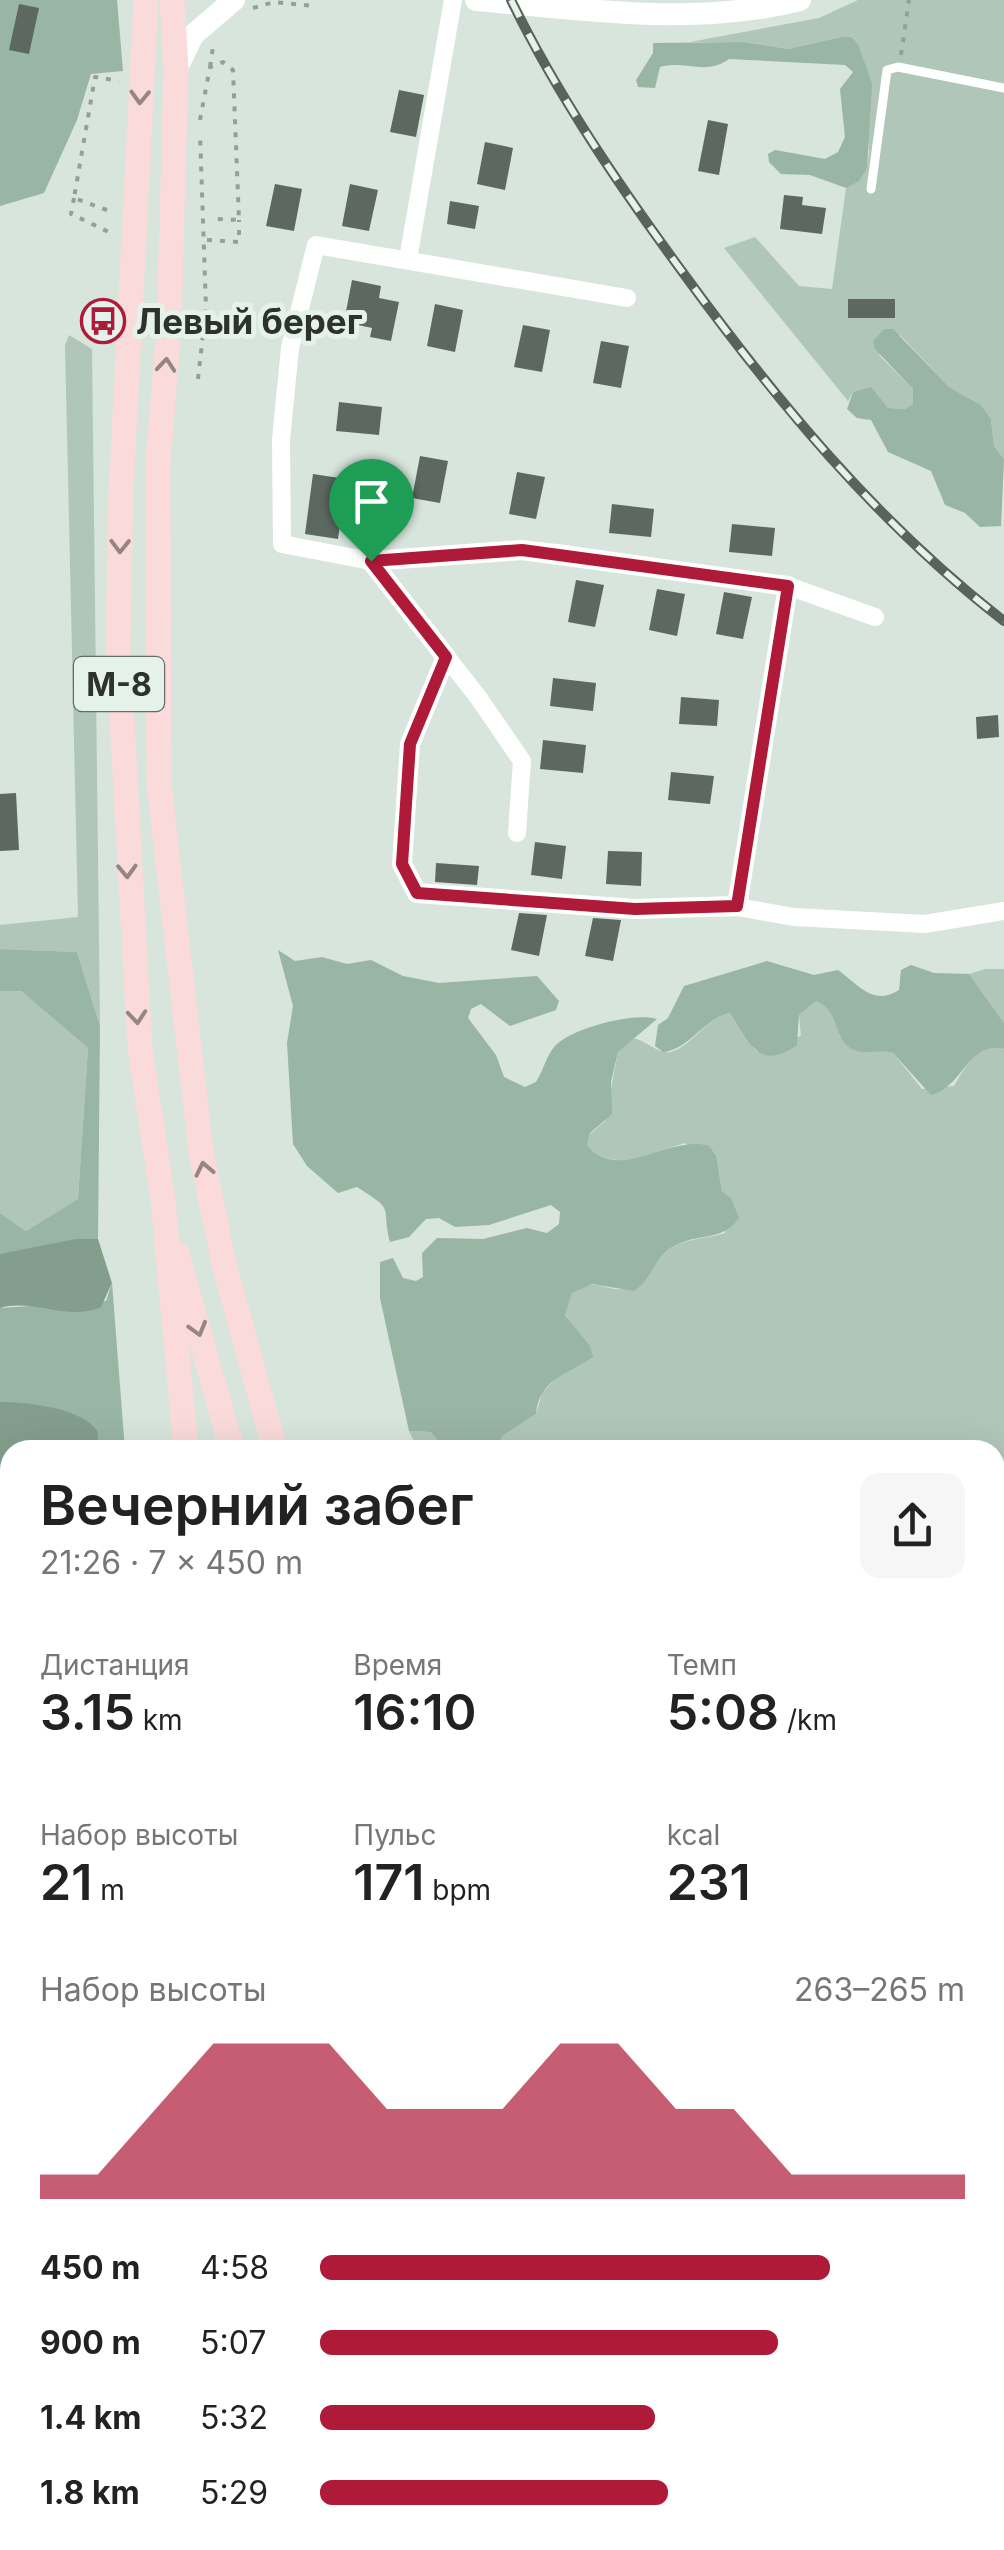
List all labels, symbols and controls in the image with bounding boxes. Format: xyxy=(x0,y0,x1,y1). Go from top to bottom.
one-way arrow xyxy=(130,90,151,106)
bus stop icon: Левый берег xyxy=(80,298,126,344)
place label: Левый берег xyxy=(136,300,363,342)
one-way arrow xyxy=(155,356,177,372)
pin xyxy=(329,459,414,562)
icon: arrive xyxy=(344,474,399,529)
one-way arrow xyxy=(109,538,131,554)
road number: М-8 xyxy=(74,657,164,711)
one-way arrow xyxy=(117,863,138,879)
one-way arrow xyxy=(126,1010,148,1026)
one-way arrow xyxy=(195,1160,216,1177)
one-way arrow xyxy=(186,1320,207,1337)
text: Вечерний забег xyxy=(40,1472,474,1538)
button: share xyxy=(860,1473,965,1578)
text: 21:26 · 7 × 450 m xyxy=(40,1543,303,1582)
text: Дистанция xyxy=(40,1648,190,1682)
text: Время xyxy=(353,1648,442,1682)
text: Темп xyxy=(667,1648,737,1682)
text: 3.15 xyxy=(40,1682,135,1742)
text: 16:10 xyxy=(353,1682,477,1742)
text: 5:08 xyxy=(667,1682,779,1742)
text: km xyxy=(135,1703,183,1737)
text: /km xyxy=(779,1703,837,1737)
text: Набор высоты xyxy=(40,1818,238,1852)
text: Пульс xyxy=(353,1818,436,1852)
text: kcal xyxy=(667,1818,720,1852)
text: 21 xyxy=(40,1852,92,1912)
text: 171 xyxy=(353,1852,424,1912)
text: 231 xyxy=(667,1852,751,1912)
text: m xyxy=(92,1873,125,1907)
text: bpm xyxy=(424,1873,491,1907)
text: Набор высоты xyxy=(40,1970,267,2009)
text: 263–265 m xyxy=(794,1970,965,2009)
text: 450 m xyxy=(40,2248,140,2287)
text: 4:58 xyxy=(200,2248,269,2287)
text: 900 m xyxy=(40,2323,141,2362)
text: 5:07 xyxy=(200,2323,266,2362)
text: 1.4 km xyxy=(40,2398,141,2437)
text: 5:32 xyxy=(200,2398,268,2437)
text: 1.8 km xyxy=(40,2473,140,2512)
text: 5:29 xyxy=(200,2473,268,2512)

